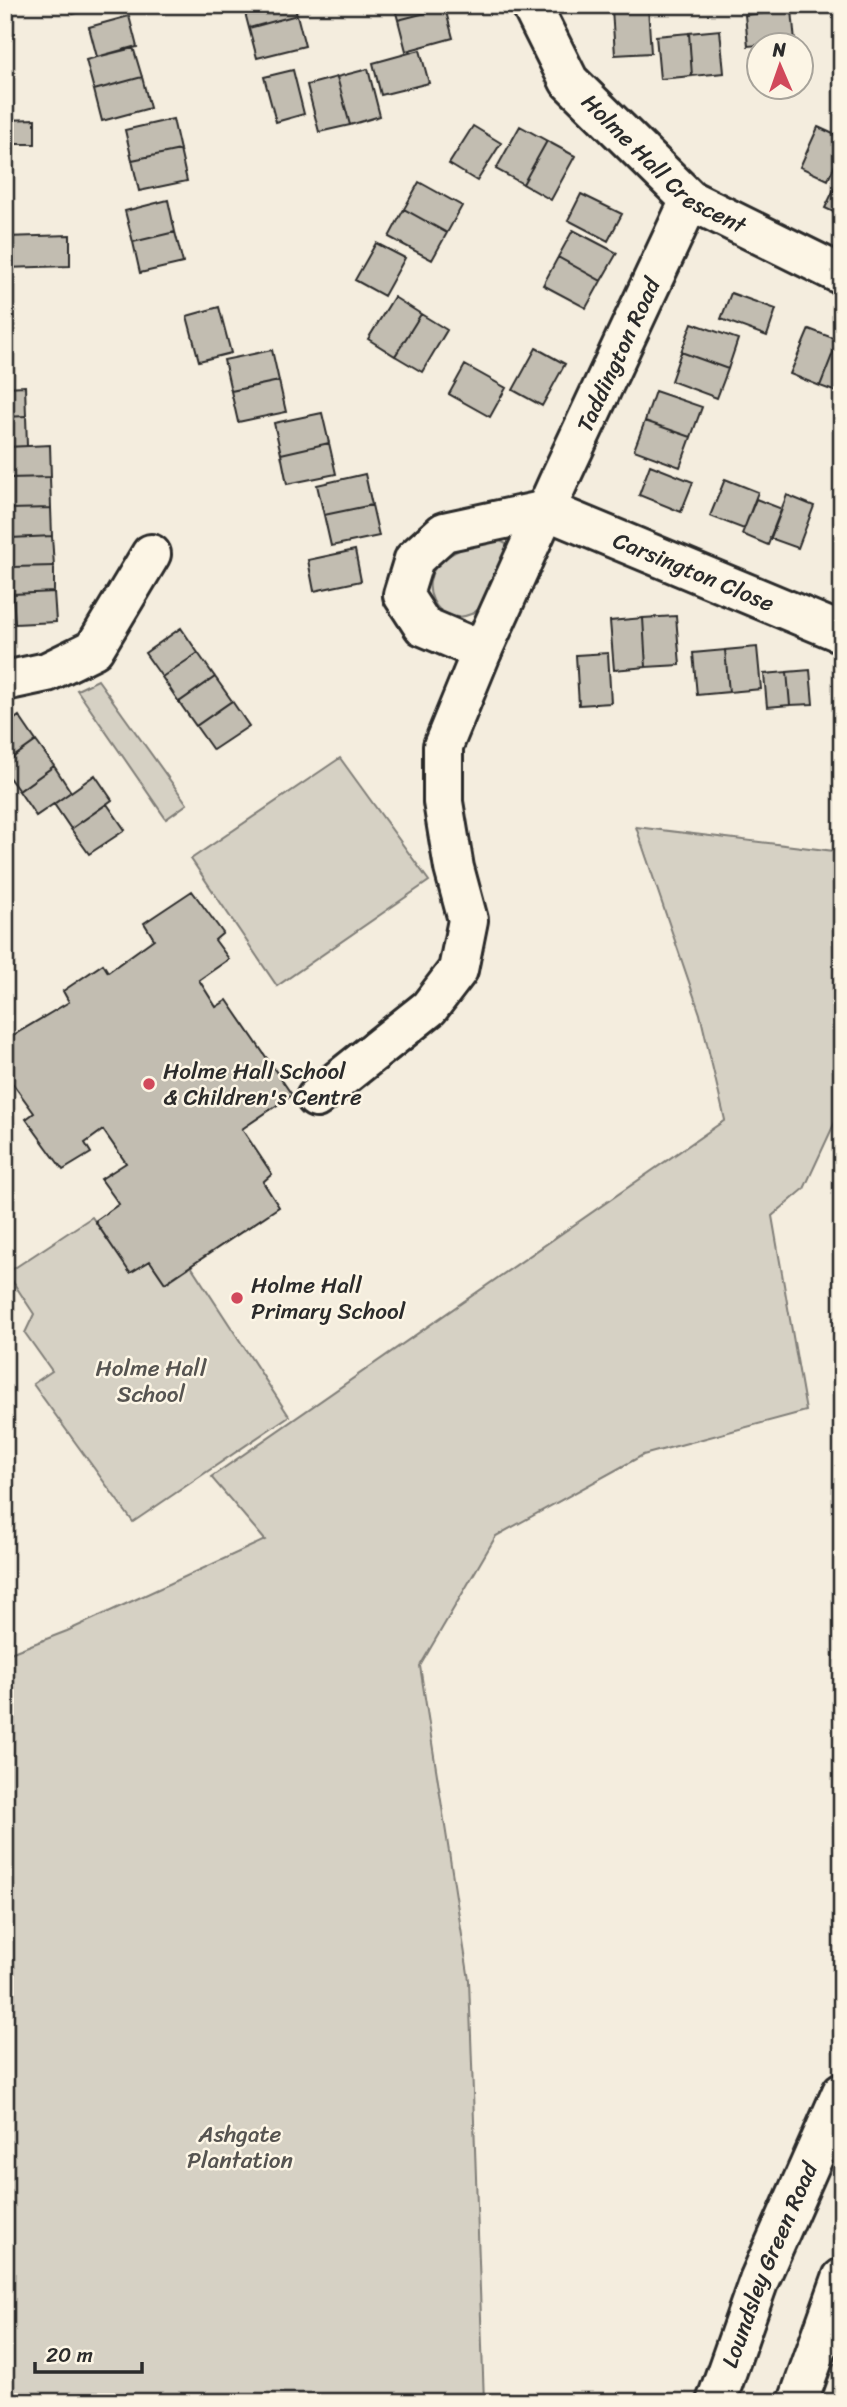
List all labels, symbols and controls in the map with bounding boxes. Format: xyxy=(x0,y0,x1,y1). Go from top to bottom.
north arrow xyxy=(746,32,816,102)
text: N xyxy=(771,33,787,66)
street label: Holme Hall Crescent xyxy=(571,83,755,246)
street label: Taddington Road xyxy=(565,270,673,439)
street label: Carsington Close xyxy=(607,520,781,624)
place label: Holme Hall School & Children's Centre xyxy=(163,1051,362,1118)
marker: Holme Hall School & Children's Centre xyxy=(141,1076,157,1092)
place label: Holme Hall Primary School xyxy=(251,1265,406,1332)
marker: Holme Hall Primary School xyxy=(229,1290,245,1306)
park label: Holme Hall School xyxy=(96,1348,207,1415)
park label: Ashgate Plantation xyxy=(187,2114,293,2181)
street label: Loundsley Green Road xyxy=(710,2154,830,2374)
scale bar xyxy=(35,2330,142,2374)
text: 20 m xyxy=(46,2336,93,2374)

